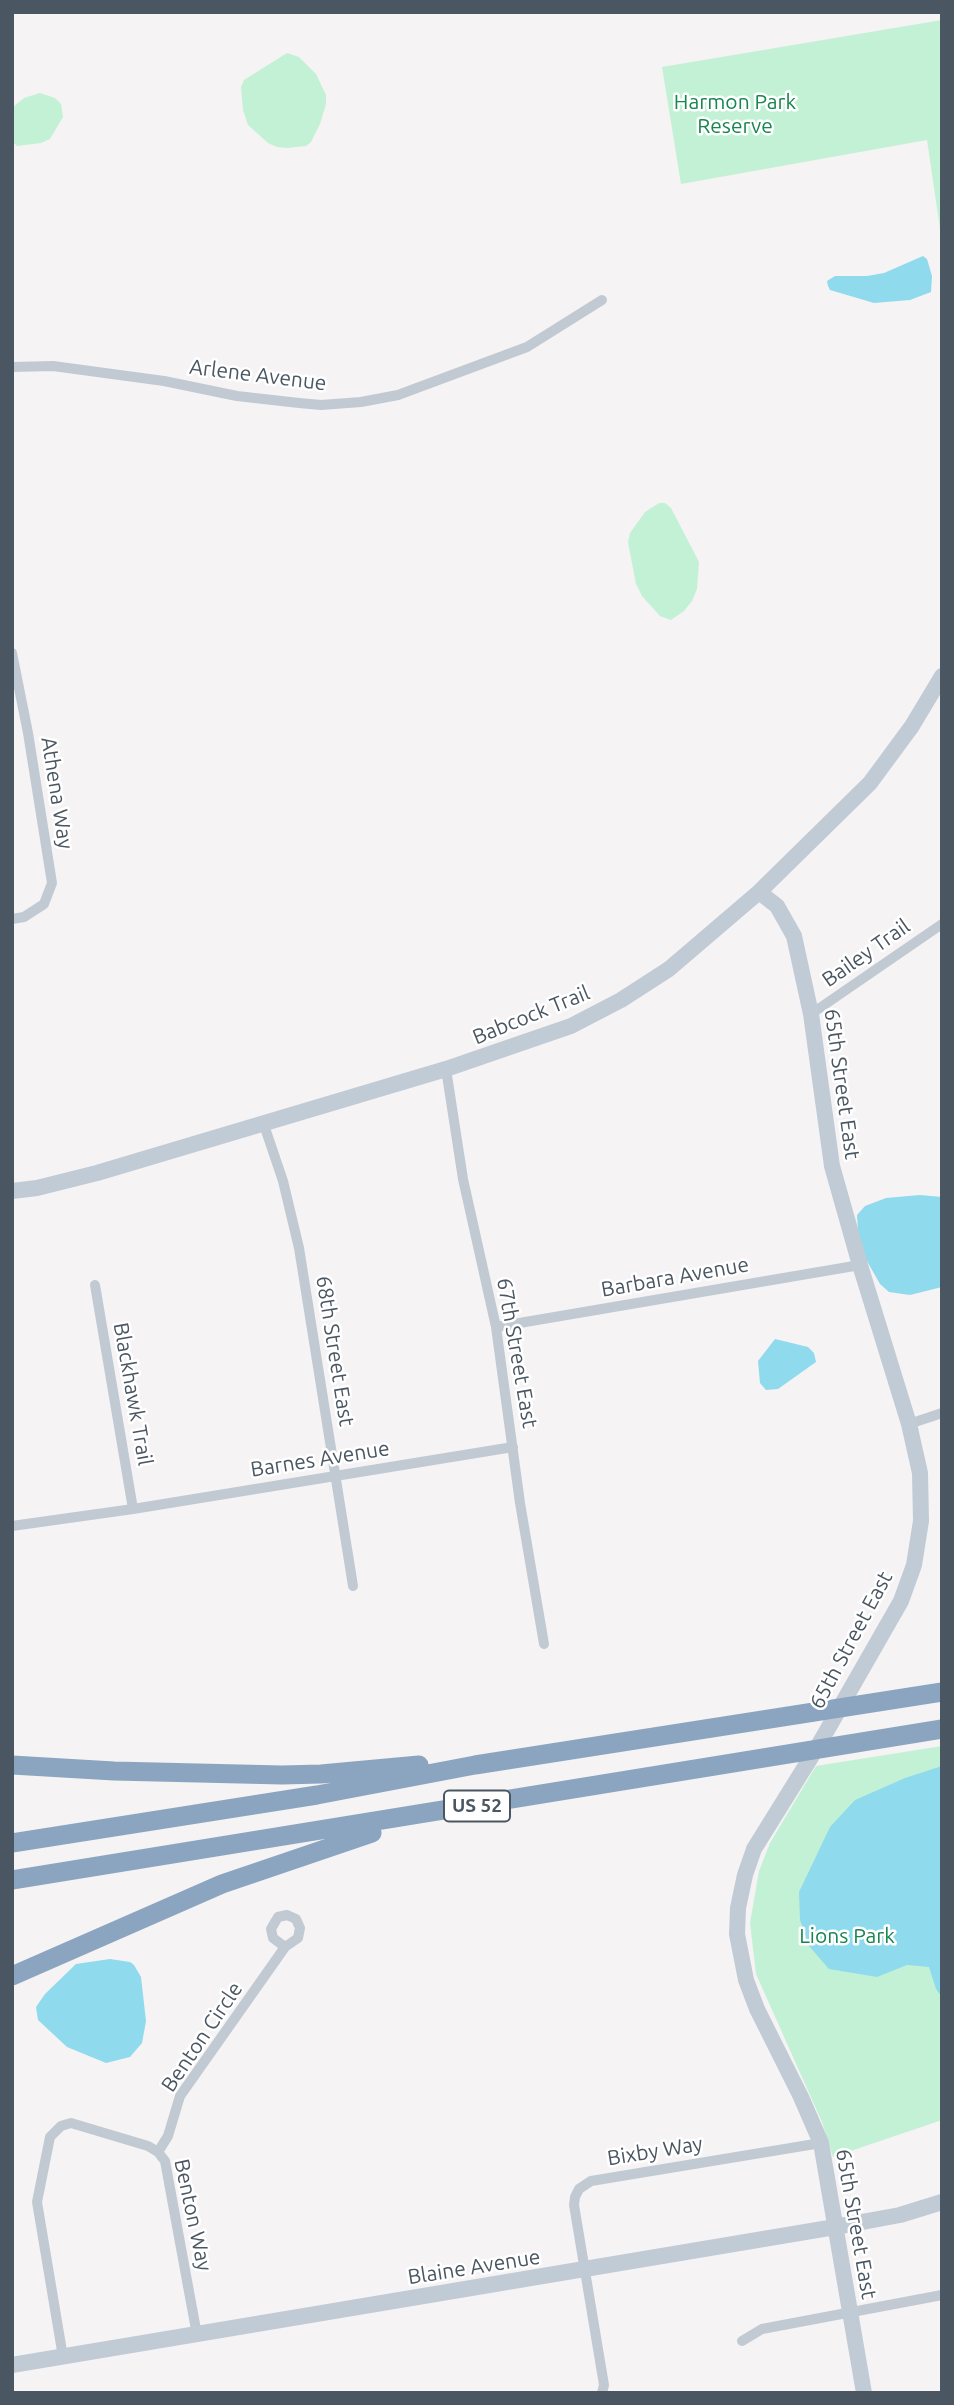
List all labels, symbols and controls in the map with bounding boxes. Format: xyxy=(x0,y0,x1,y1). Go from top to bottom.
park label: Harmon Park Reserve xyxy=(674,89,796,139)
street label: Arlene Avenue xyxy=(188,354,328,396)
street label: Athena Way xyxy=(36,735,78,851)
street label: Bailey Trail xyxy=(817,914,915,992)
street label: Babcock Trail xyxy=(469,980,593,1050)
street label: 65th Street East xyxy=(819,1007,865,1161)
street label: Barbara Avenue xyxy=(599,1252,751,1302)
street label: 68th Street East xyxy=(311,1274,359,1428)
street label: 67th Street East xyxy=(491,1276,543,1430)
street label: Blackhawk Trail xyxy=(108,1321,158,1467)
street label: Barnes Avenue xyxy=(249,1436,391,1482)
street label: 65th Street East xyxy=(804,1567,898,1713)
road number: US 52 xyxy=(444,1790,510,1822)
park label: Lions Park xyxy=(799,1923,895,1949)
street label: Benton Circle xyxy=(156,1977,248,2097)
street label: Bixby Way xyxy=(606,2131,704,2171)
street label: 65th Street East xyxy=(830,2147,882,2301)
street label: Benton Way xyxy=(169,2157,217,2273)
street label: Blaine Avenue xyxy=(406,2244,542,2290)

